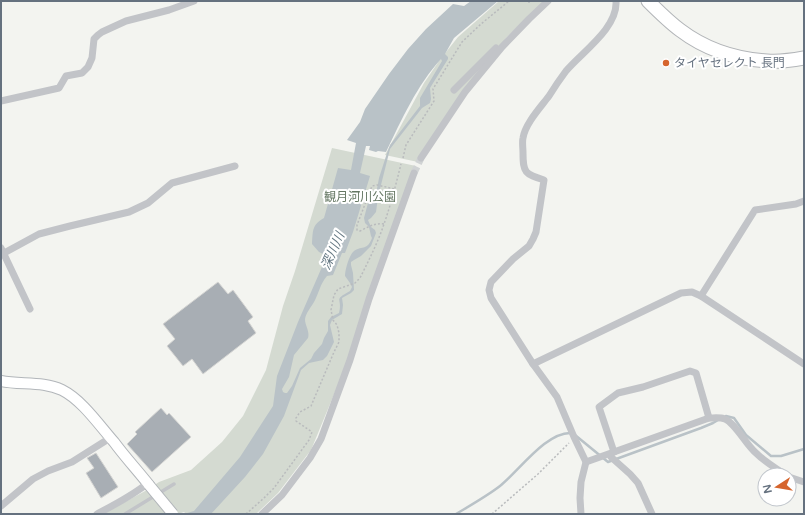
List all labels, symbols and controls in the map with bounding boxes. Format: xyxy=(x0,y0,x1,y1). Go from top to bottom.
place label: タイヤセレクト 長門 xyxy=(674,56,785,70)
marker: タイヤセレクト 長門 xyxy=(661,58,671,68)
park label: 観月河川公園 xyxy=(324,190,396,204)
water label: 深川川 xyxy=(318,228,349,272)
north arrow xyxy=(757,467,797,507)
text: N xyxy=(760,483,775,495)

